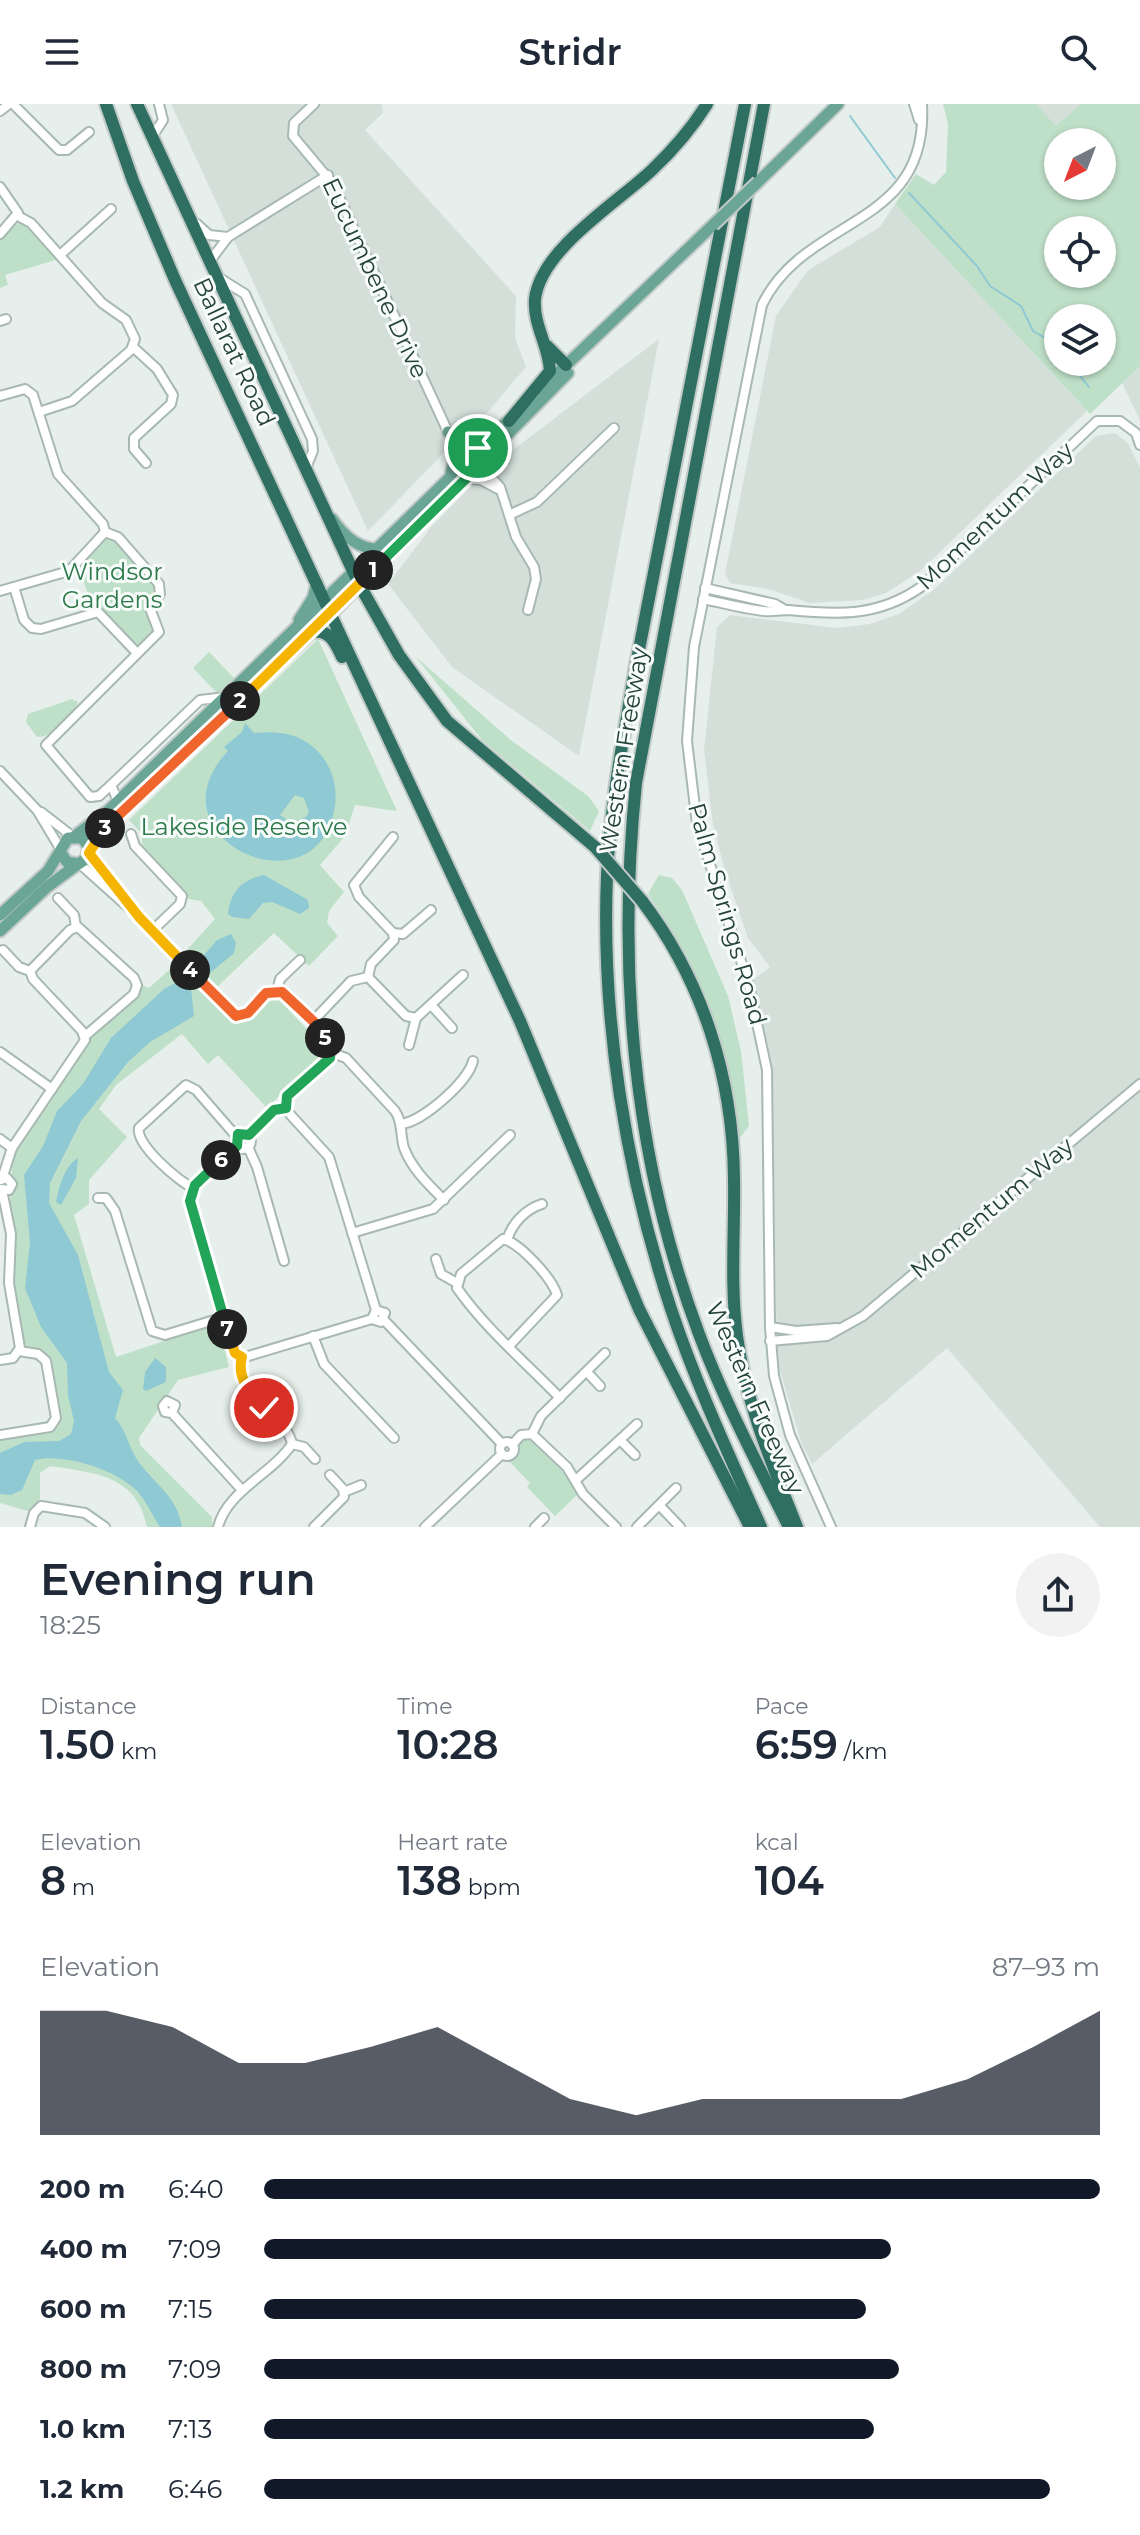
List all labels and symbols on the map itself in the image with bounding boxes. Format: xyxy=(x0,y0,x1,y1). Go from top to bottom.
north arrow xyxy=(1044,128,1116,200)
street label: Eucumbene Drive xyxy=(316,173,435,383)
street label: Ballarat Road xyxy=(187,273,282,431)
pin xyxy=(444,414,512,482)
street label: Momentum Way xyxy=(910,436,1079,596)
pin: 1 xyxy=(353,550,393,590)
park label: Windsor Gardens xyxy=(61,557,163,614)
street label: Western Freeway xyxy=(593,645,654,855)
pin: 2 xyxy=(220,681,260,721)
street label: Palm Springs Road xyxy=(682,800,773,1028)
pin: 3 xyxy=(85,808,125,848)
park label: Lakeside Reserve xyxy=(140,812,348,841)
pin: 4 xyxy=(170,950,210,990)
pin: 5 xyxy=(305,1018,345,1058)
street label: Momentum Way xyxy=(904,1131,1079,1284)
pin: 6 xyxy=(201,1140,241,1180)
street label: Western Freeway xyxy=(700,1297,811,1499)
pin: 7 xyxy=(207,1309,247,1349)
pin xyxy=(230,1374,298,1442)

